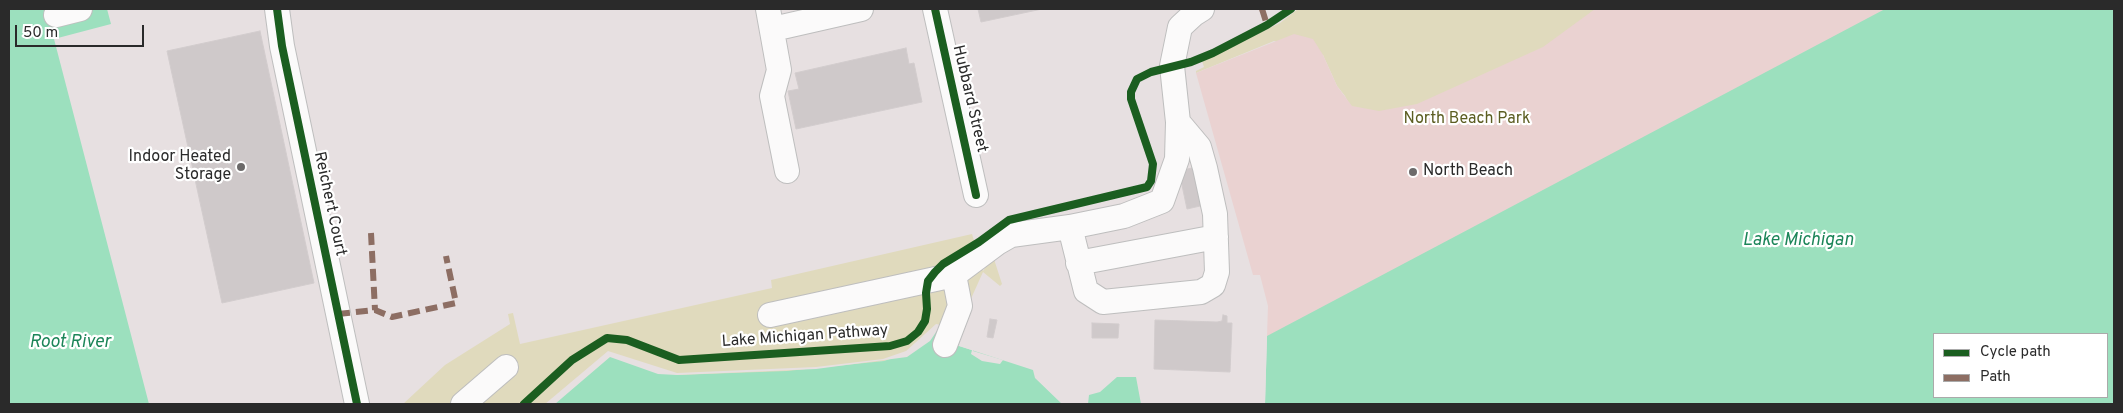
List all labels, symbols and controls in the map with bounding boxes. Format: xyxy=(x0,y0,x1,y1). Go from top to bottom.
scale bar xyxy=(18,15,146,47)
text: 50 m xyxy=(23,24,58,43)
street label: Hubbard Street xyxy=(947,43,991,155)
park label: North Beach Park xyxy=(1404,110,1530,130)
place label: Indoor Heated Storage xyxy=(129,148,231,186)
street label: Reichert Court xyxy=(309,150,349,258)
marker: Indoor Heated Storage xyxy=(235,161,247,173)
place label: North Beach xyxy=(1423,162,1513,182)
marker: North Beach xyxy=(1407,166,1419,178)
water label: Lake Michigan xyxy=(1743,230,1853,252)
street label: Lake Michigan Pathway xyxy=(721,322,889,352)
water label: Root River xyxy=(29,332,111,354)
legend xyxy=(1933,333,2108,398)
text: Cycle path xyxy=(1980,343,2051,362)
text: Path xyxy=(1980,368,2011,387)

